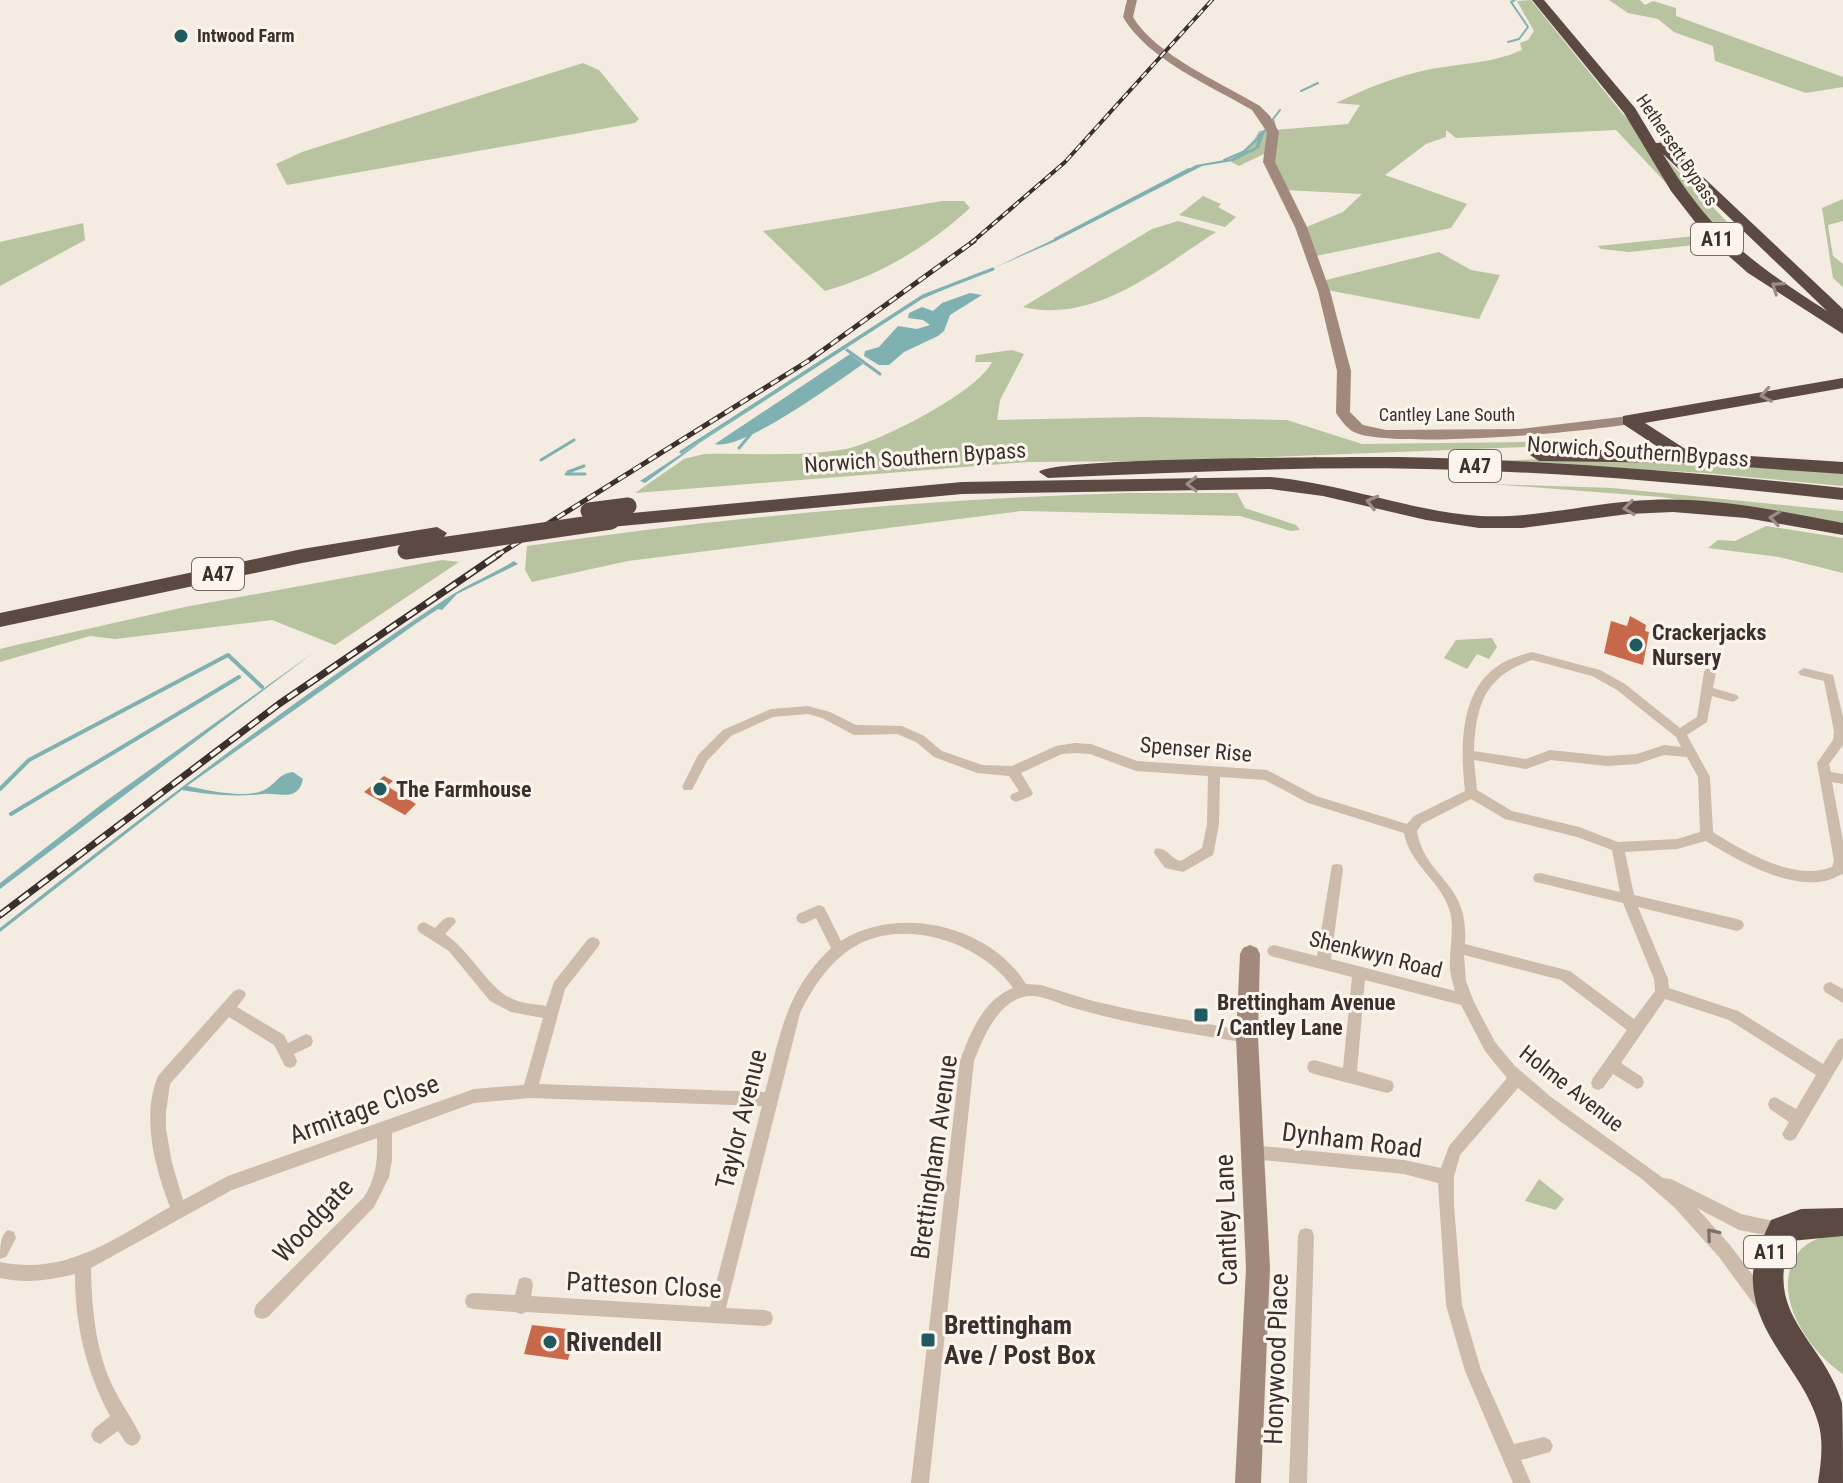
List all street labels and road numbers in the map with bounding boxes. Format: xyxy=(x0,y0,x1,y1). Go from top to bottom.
street label: Hethersett Bypass xyxy=(1632,90,1723,210)
road number: A11 xyxy=(1691,223,1743,255)
street label: Cantley Lane South xyxy=(1379,404,1515,425)
street label: Norwich Southern Bypass xyxy=(1526,431,1750,472)
street label: Norwich Southern Bypass xyxy=(803,437,1027,478)
road number: A47 xyxy=(1449,450,1501,482)
road number: A47 xyxy=(192,558,244,590)
street label: Spenser Rise xyxy=(1139,732,1253,767)
street label: Shenkwyn Road xyxy=(1307,926,1445,983)
street label: Holme Avenue xyxy=(1515,1040,1629,1137)
street label: Taylor Avenue xyxy=(709,1046,773,1192)
street label: Brettingham Avenue xyxy=(905,1053,963,1261)
street label: Armitage Close xyxy=(285,1068,443,1150)
street label: Dynham Road xyxy=(1280,1117,1424,1163)
street label: Cantley Lane xyxy=(1209,1154,1243,1286)
street label: Woodgate xyxy=(267,1172,359,1268)
road number: A11 xyxy=(1744,1236,1796,1268)
street label: Patteson Close xyxy=(566,1266,722,1304)
street label: Honywood Place xyxy=(1258,1273,1294,1445)

